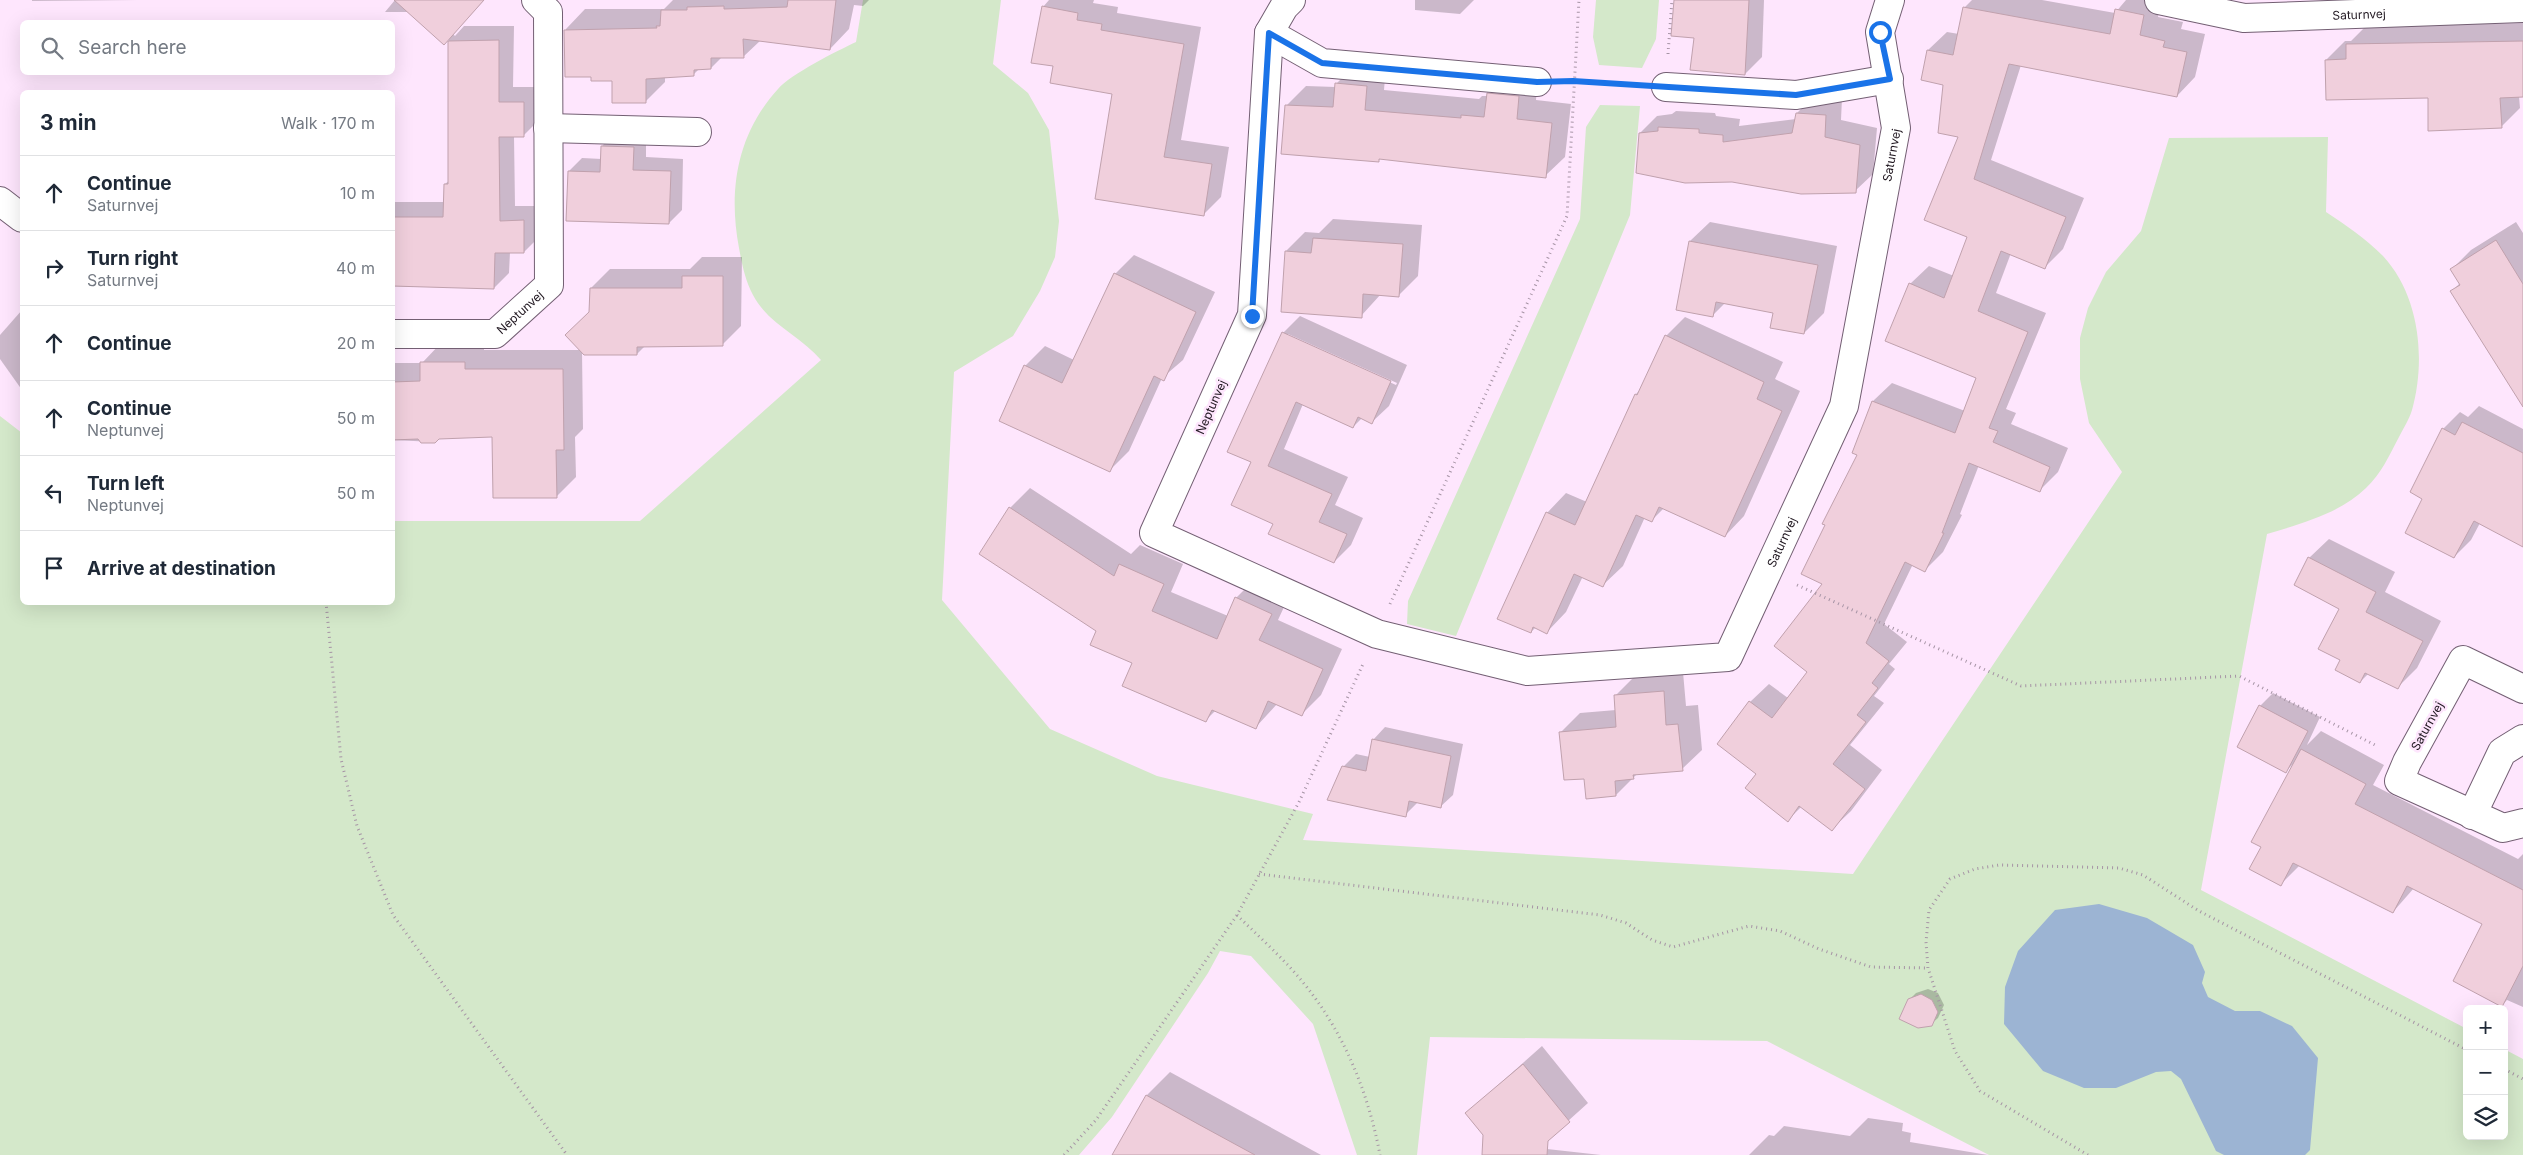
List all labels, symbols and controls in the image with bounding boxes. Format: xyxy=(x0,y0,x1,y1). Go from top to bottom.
street label: Saturnvej xyxy=(2332,5,2386,22)
search box xyxy=(20,20,395,75)
route start xyxy=(1869,21,1892,44)
icon: search xyxy=(38,34,66,62)
text: Search here xyxy=(78,36,187,59)
text: 3 min xyxy=(40,110,96,135)
text: Walk · 170 m xyxy=(281,113,375,133)
street label: Saturnvej xyxy=(1879,127,1903,183)
text: Continue xyxy=(87,172,172,195)
icon: ahead xyxy=(40,179,68,207)
text: 10 m xyxy=(340,183,375,203)
text: Saturnvej xyxy=(87,195,158,215)
text: Turn right xyxy=(87,247,178,270)
icon: right xyxy=(40,254,68,282)
text: 40 m xyxy=(336,258,375,278)
text: Saturnvej xyxy=(87,270,158,290)
street label: Neptunvej xyxy=(493,287,546,337)
route end xyxy=(1241,305,1264,328)
icon: ahead xyxy=(40,329,68,357)
text: Continue xyxy=(87,332,172,355)
text: 20 m xyxy=(337,333,375,353)
street label: Neptunvej xyxy=(1192,377,1230,436)
text: Continue xyxy=(87,397,172,420)
icon: ahead xyxy=(40,404,68,432)
text: 50 m xyxy=(337,408,375,428)
text: Neptunvej xyxy=(87,420,164,440)
text: Turn left xyxy=(87,472,165,495)
icon: left xyxy=(40,479,68,507)
text: 50 m xyxy=(337,483,375,503)
text: Neptunvej xyxy=(87,495,164,515)
street label: Saturnvej xyxy=(1763,514,1799,569)
icon: arrive xyxy=(40,554,68,582)
text: Arrive at destination xyxy=(87,557,276,580)
street label: Saturnvej xyxy=(2407,699,2447,753)
map controls xyxy=(2463,1005,2508,1140)
button: + xyxy=(2463,1005,2508,1050)
button: − xyxy=(2463,1050,2508,1095)
button: layers xyxy=(2463,1095,2508,1140)

